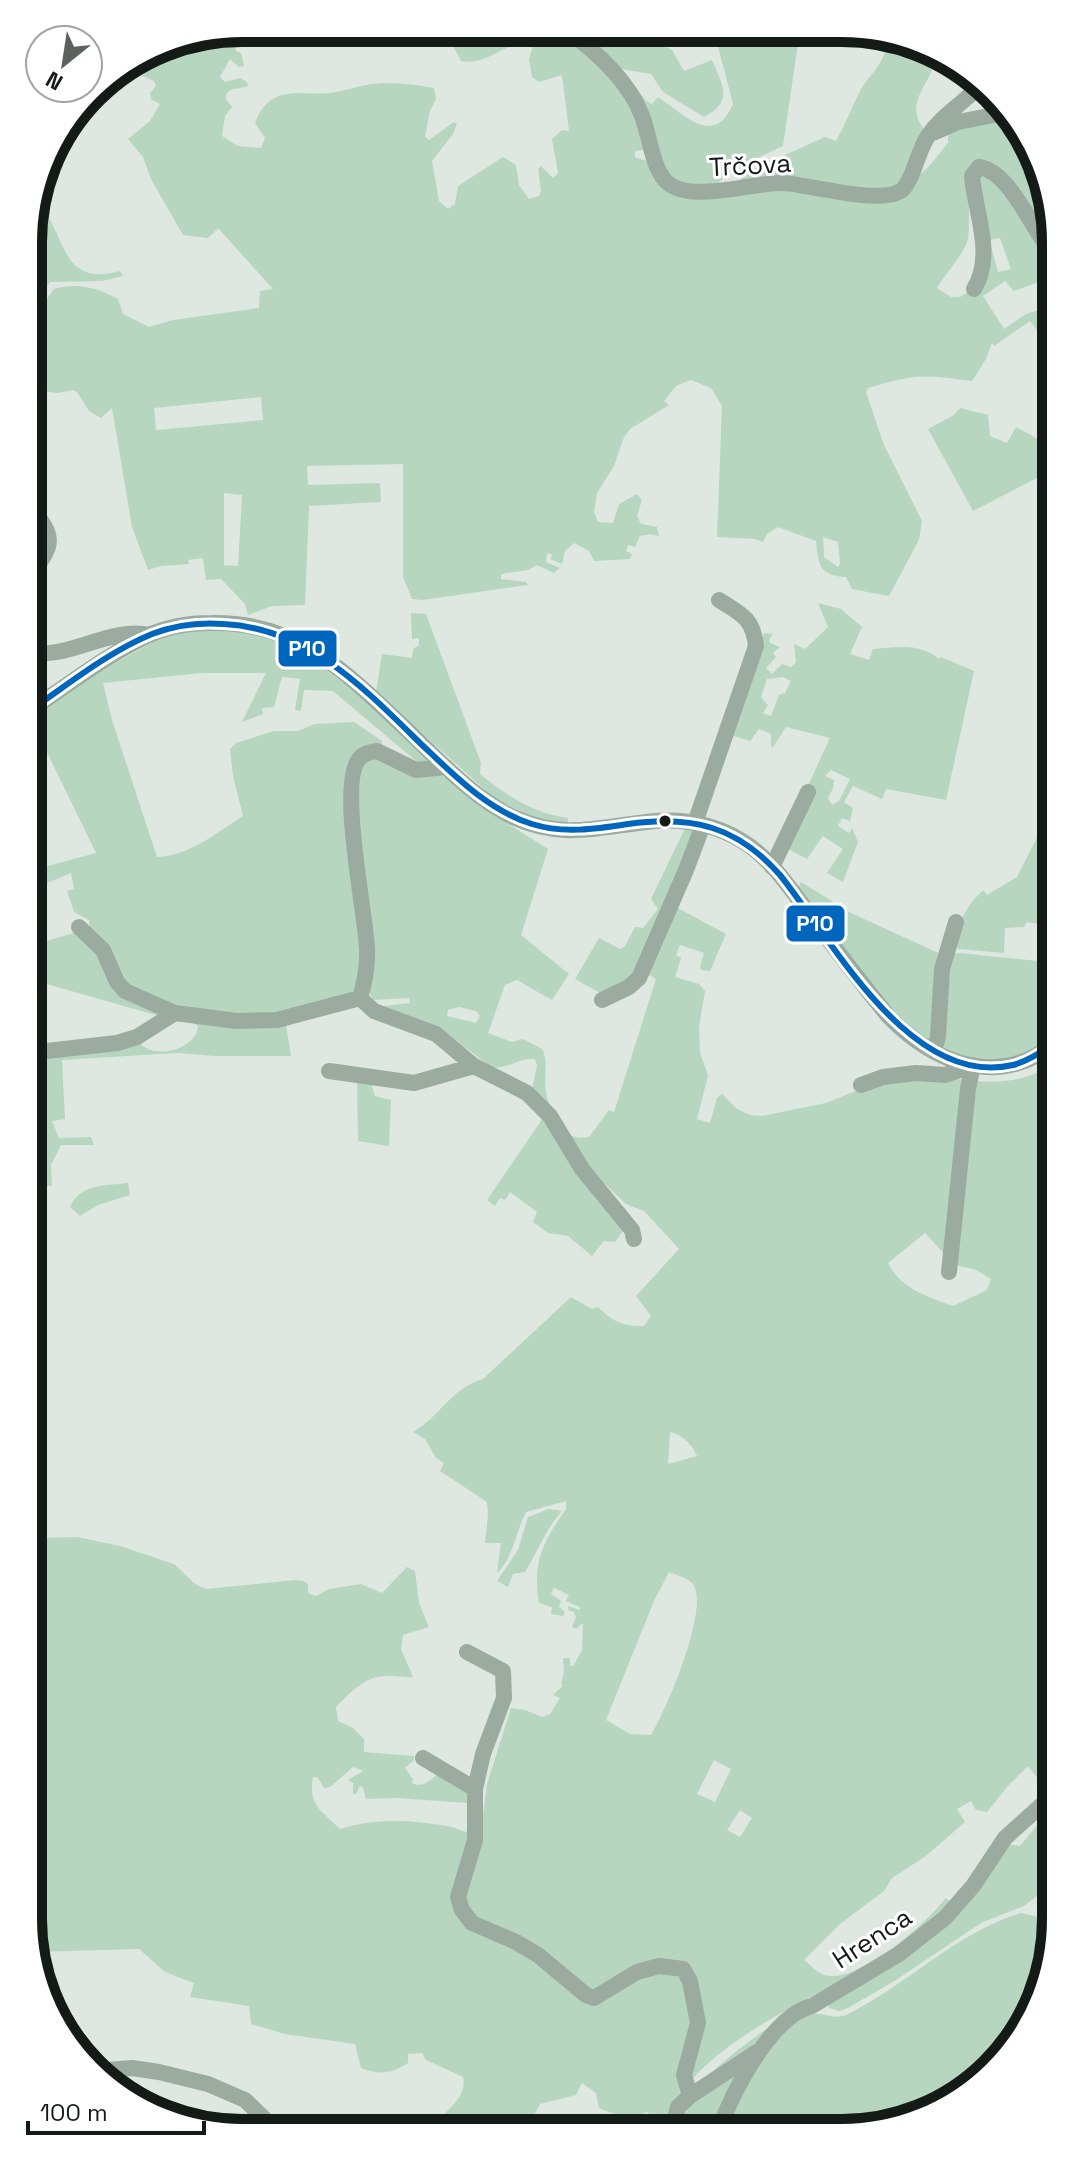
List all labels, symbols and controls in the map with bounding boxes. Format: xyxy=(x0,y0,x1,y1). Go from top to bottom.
north arrow xyxy=(24,24,104,104)
text: N xyxy=(41,66,67,97)
street label: Trčova xyxy=(708,146,792,184)
line badge: P10 xyxy=(277,629,338,668)
text: P10 xyxy=(288,634,326,662)
unlabelled marker xyxy=(657,813,673,829)
line badge: P10 xyxy=(785,904,846,943)
text: P10 xyxy=(796,909,834,937)
street label: Hrenca xyxy=(826,1900,918,1976)
scale bar xyxy=(28,2085,204,2135)
text: 100 m xyxy=(40,2097,108,2128)

